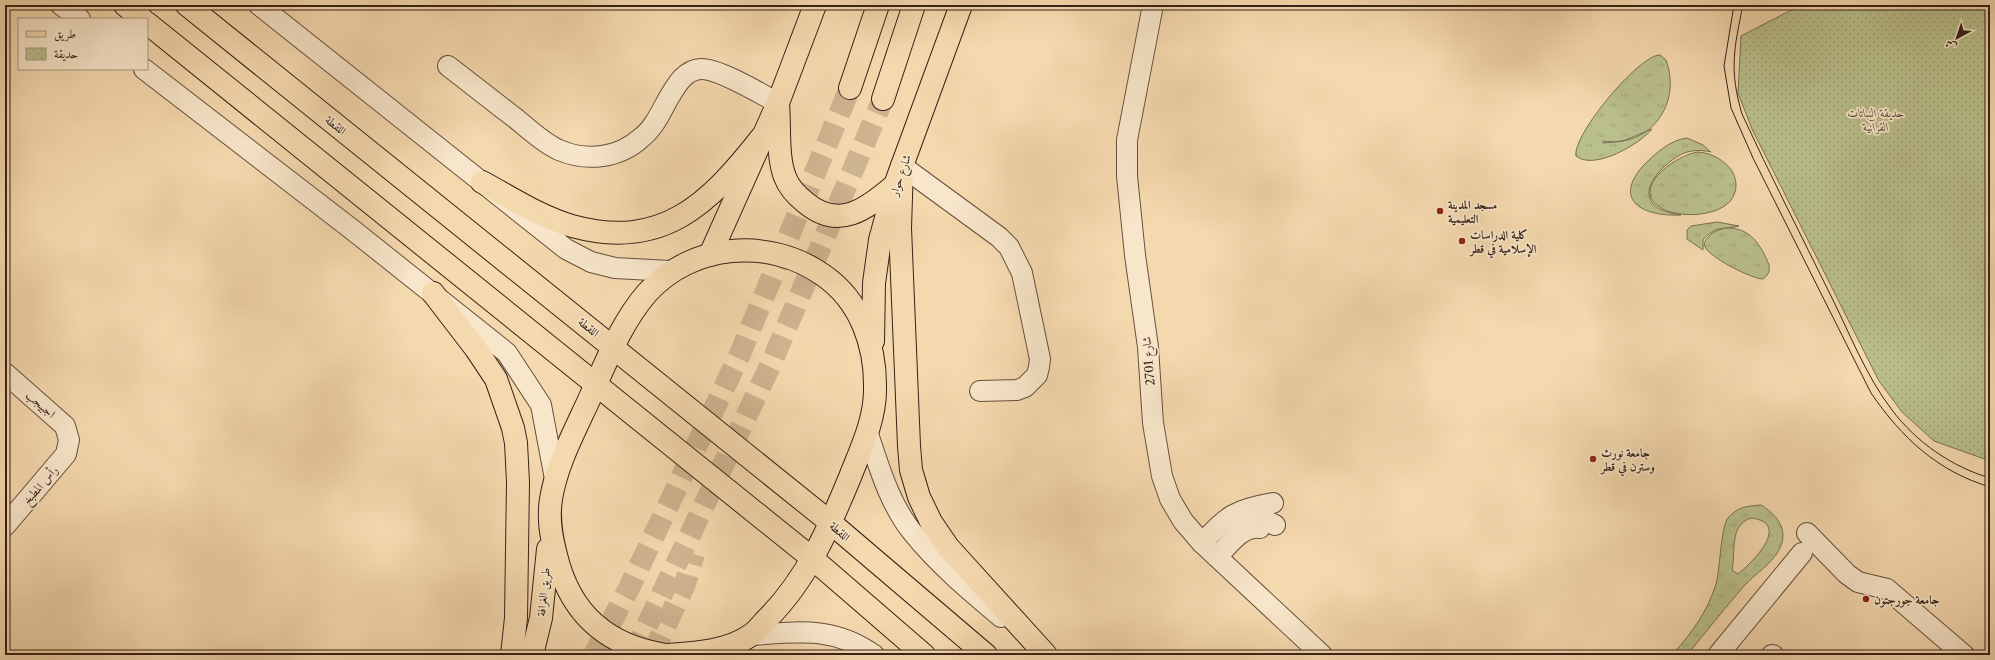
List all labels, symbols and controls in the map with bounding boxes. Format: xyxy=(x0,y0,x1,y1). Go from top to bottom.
legend xyxy=(18,18,148,70)
north arrow xyxy=(1937,18,1977,58)
text: طريق xyxy=(54,26,76,42)
text: ش xyxy=(1942,37,1959,55)
text: حديقة xyxy=(54,46,78,62)
park label: حديقة النباتات القرآنية xyxy=(1847,105,1905,135)
street label: اللقطة xyxy=(322,112,350,138)
street label: شارع حوار xyxy=(886,152,918,200)
place label: مسجد المدينة التعليمية xyxy=(1448,197,1498,226)
marker: مسجد المدينة التعليمية xyxy=(1435,206,1445,216)
place label: كلية الدراسات الإسلامية في قطر xyxy=(1468,227,1537,259)
marker: كلية الدراسات الإسلامية في قطر xyxy=(1457,236,1467,246)
street label: اللقطة xyxy=(575,314,603,340)
street label: شارع 2701 xyxy=(1138,335,1162,386)
street label: اجبيجب xyxy=(22,387,59,422)
place label: جامعة نورث وسترن في قطر xyxy=(1599,445,1655,477)
marker: جامعة نورث وسترن في قطر xyxy=(1588,454,1598,464)
street label: رأس المطبخ xyxy=(19,462,64,510)
street label: اللقطة xyxy=(826,518,854,544)
street label: طريق الغرافة xyxy=(533,567,554,617)
place label: جامعة جورجتون xyxy=(1874,592,1939,608)
marker: جامعة جورجتون xyxy=(1861,594,1871,604)

